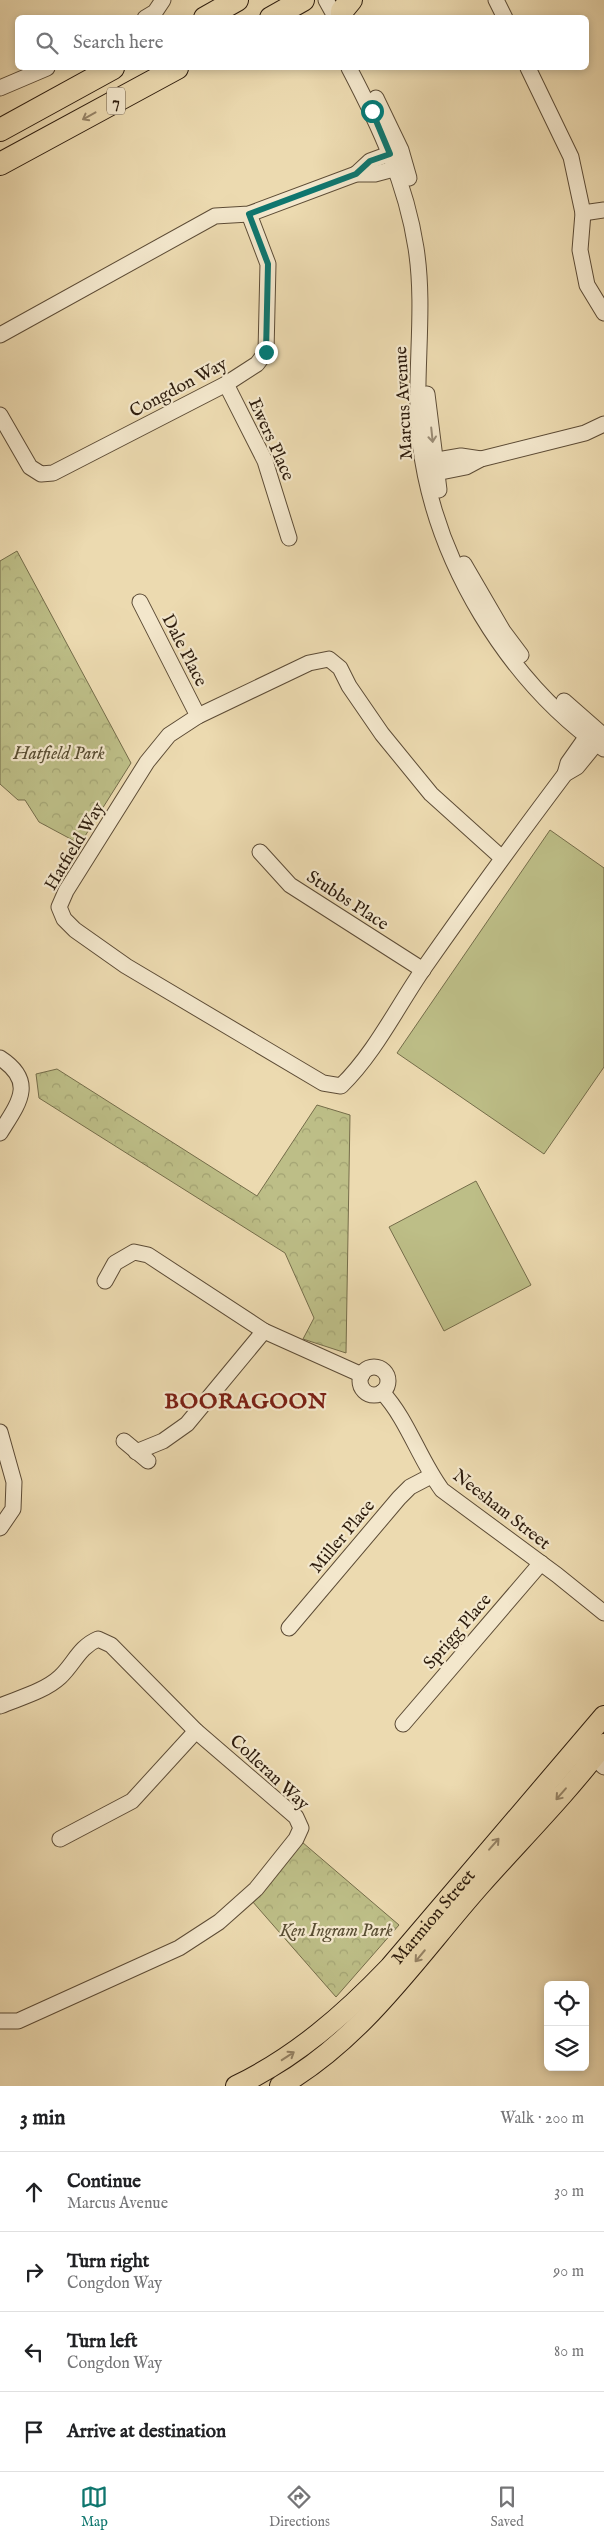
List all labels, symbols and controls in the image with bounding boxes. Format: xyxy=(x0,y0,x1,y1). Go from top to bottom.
search box xyxy=(15,15,589,70)
icon: search xyxy=(33,29,61,57)
text: Search here xyxy=(73,31,164,55)
road number: 7 xyxy=(107,88,125,114)
route start xyxy=(361,100,384,123)
one-way arrow xyxy=(81,111,96,121)
route end xyxy=(255,341,278,364)
street label: Marcus Avenue xyxy=(390,346,419,460)
street label: Congdon Way xyxy=(126,353,231,424)
street label: Ewers Place xyxy=(242,395,299,485)
one-way arrow xyxy=(427,427,437,443)
street label: Dale Place xyxy=(156,611,212,691)
park label: Hatfield Park xyxy=(12,743,105,766)
street label: Hatfield Way xyxy=(40,798,111,895)
street label: Stubbs Place xyxy=(302,866,393,936)
district label: BOORAGOON xyxy=(164,1388,328,1416)
street label: Neesham Street xyxy=(448,1465,555,1556)
street label: Miller Place xyxy=(306,1495,381,1579)
street label: Sprigg Place xyxy=(419,1589,497,1675)
street label: Colleran Way xyxy=(224,1730,314,1816)
one-way arrow xyxy=(555,1788,567,1801)
one-way arrow xyxy=(489,1838,500,1851)
street label: Marmion Street xyxy=(387,1865,481,1970)
park label: Ken Ingram Park xyxy=(278,1920,393,1943)
one-way arrow xyxy=(414,1950,426,1963)
map controls xyxy=(544,1981,589,2071)
button: locate xyxy=(544,1981,589,2026)
button: layers xyxy=(544,2026,589,2071)
one-way arrow xyxy=(281,2051,295,2061)
text: 3 min xyxy=(20,2105,65,2132)
text: Walk · 200 m xyxy=(500,2109,584,2129)
text: Continue xyxy=(67,2170,141,2194)
icon: ahead xyxy=(20,2178,48,2206)
text: 30 m xyxy=(554,2182,584,2202)
text: Marcus Avenue xyxy=(67,2194,168,2214)
text: Turn right xyxy=(67,2250,149,2274)
icon: right xyxy=(20,2258,48,2286)
text: 90 m xyxy=(553,2262,584,2282)
text: Congdon Way xyxy=(67,2274,162,2294)
text: Turn left xyxy=(67,2330,138,2354)
icon: left xyxy=(20,2338,48,2366)
text: 80 m xyxy=(554,2342,584,2362)
text: Congdon Way xyxy=(67,2354,162,2374)
icon: arrive xyxy=(20,2418,48,2446)
text: Arrive at destination xyxy=(67,2420,226,2444)
tab: Map xyxy=(80,2483,108,2531)
tab: Directions xyxy=(269,2483,330,2531)
tab: Saved xyxy=(491,2483,524,2531)

